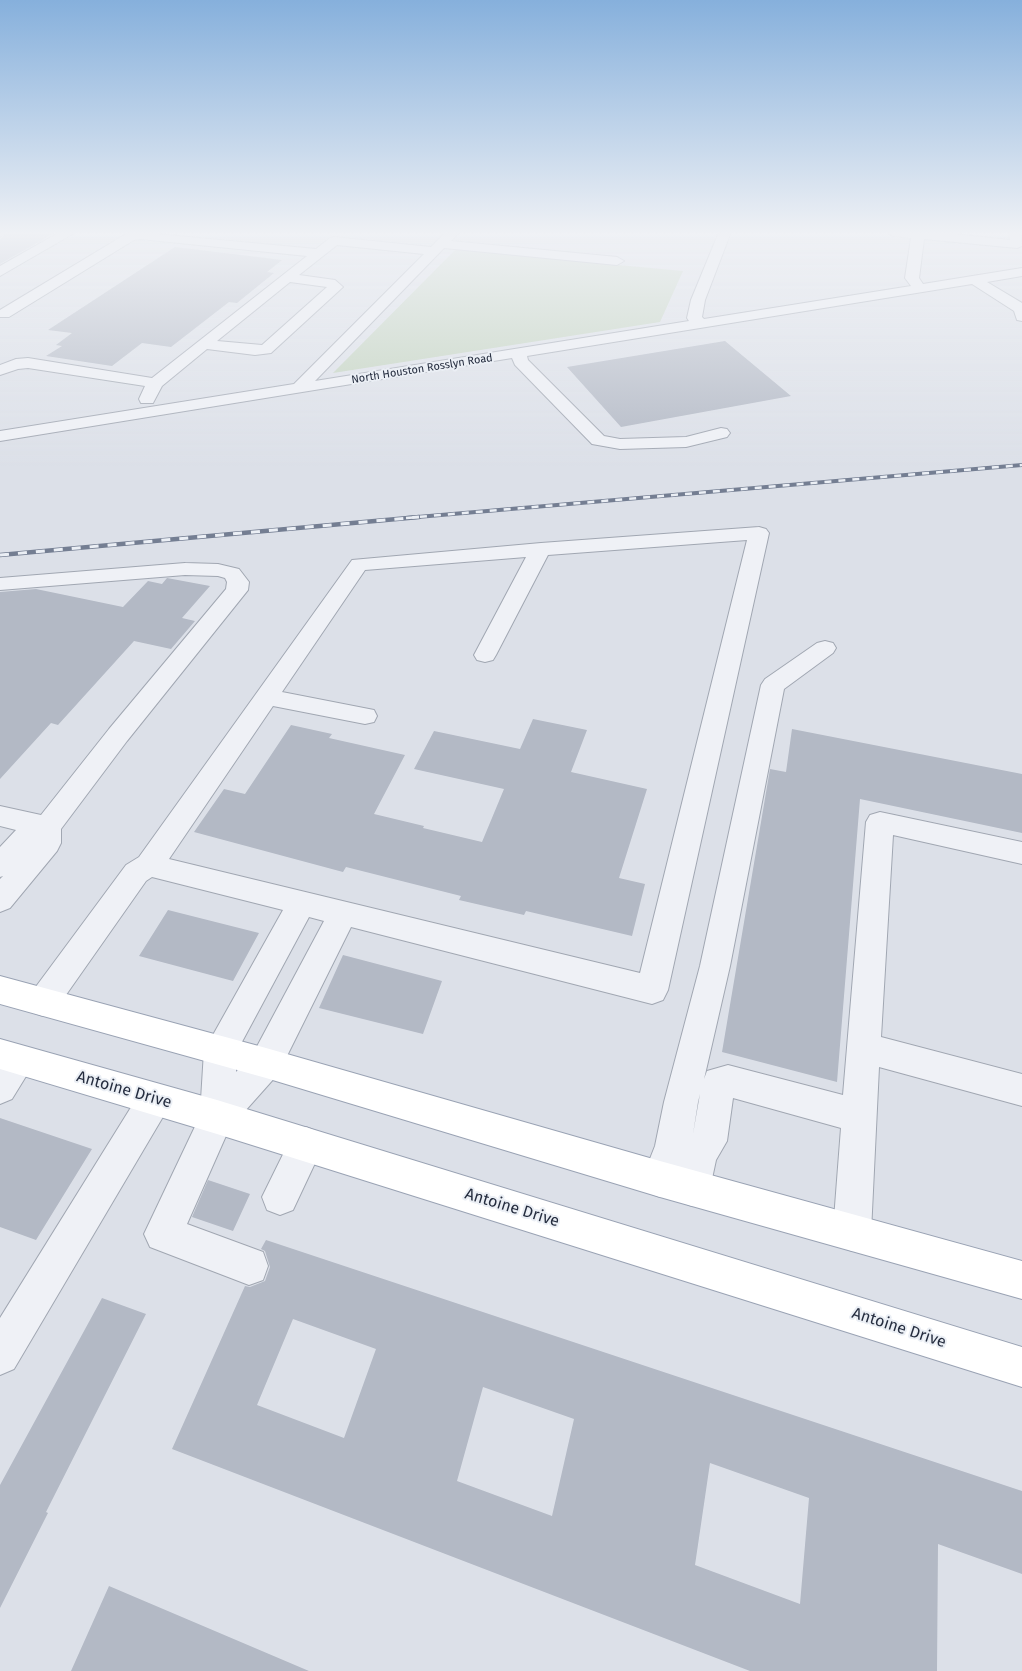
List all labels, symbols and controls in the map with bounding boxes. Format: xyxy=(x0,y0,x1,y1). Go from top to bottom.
street label: North Houston Rosslyn Road xyxy=(350,351,494,387)
street label: Antoine Drive xyxy=(74,1067,174,1113)
street label: Antoine Drive xyxy=(462,1185,562,1231)
street label: Antoine Drive xyxy=(850,1304,948,1352)

